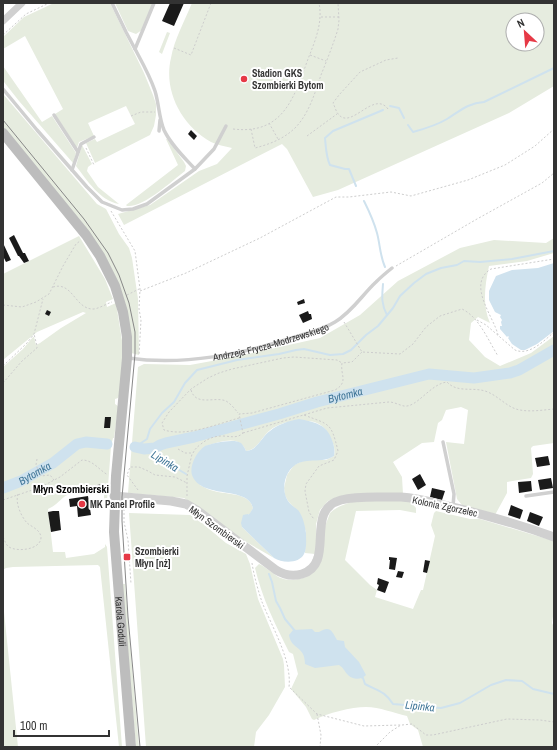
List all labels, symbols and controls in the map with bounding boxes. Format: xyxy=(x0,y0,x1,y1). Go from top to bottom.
north arrow xyxy=(505,12,545,52)
text: N xyxy=(515,15,527,31)
place label: Stadion GKS Szombierki Bytom xyxy=(252,67,324,92)
marker: Stadion GKS Szombierki Bytom xyxy=(239,74,249,84)
street label: Andrzeja Frycza-Modrzewskiego xyxy=(211,320,331,364)
water label: Bytomka xyxy=(326,384,364,406)
water label: Lipinka xyxy=(149,447,181,475)
water label: Bytomka xyxy=(16,459,53,488)
district label: Młyn Szombierski xyxy=(33,482,109,496)
street label: Kolonia Zgorzelec xyxy=(411,493,479,520)
place label: MK Panel Profile xyxy=(90,498,155,511)
marker: MK Panel Profile xyxy=(77,499,87,509)
street label: Młyn Szombierski xyxy=(187,503,247,552)
place label: Szombierki Młyn [nż] xyxy=(135,545,179,570)
marker: Szombierki Młyn [nż] xyxy=(122,552,132,562)
street label: Karola Goduli xyxy=(112,596,129,647)
water label: Lipinka xyxy=(405,697,435,715)
scale bar xyxy=(14,712,109,738)
text: 100 m xyxy=(20,718,47,734)

